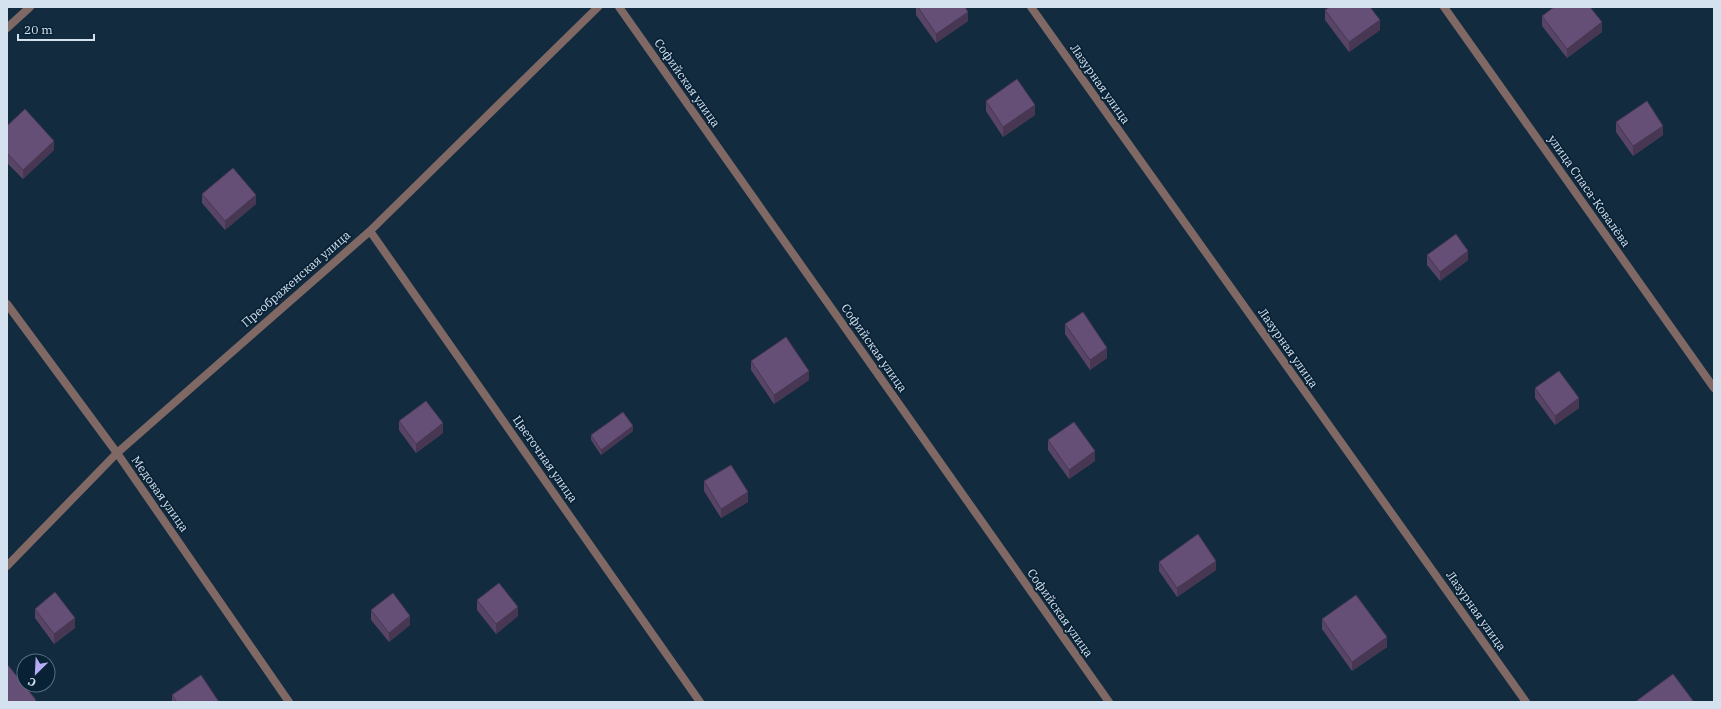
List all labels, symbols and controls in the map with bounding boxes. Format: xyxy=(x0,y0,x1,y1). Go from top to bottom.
scale bar xyxy=(18,16,94,42)
text: 20 m xyxy=(24,22,53,37)
street label: Софийская улица xyxy=(651,36,724,130)
street label: Лазурная улица xyxy=(1067,41,1134,127)
street label: улица Спаса-Ковалёва xyxy=(1545,132,1634,250)
street label: Преображенская улица xyxy=(238,227,354,330)
street label: Софийская улица xyxy=(838,301,911,395)
street label: Лазурная улица xyxy=(1255,305,1322,391)
street label: Цветочная улица xyxy=(510,412,581,505)
street label: Медовая улица xyxy=(129,453,192,535)
street label: Софийская улица xyxy=(1024,566,1097,660)
street label: Лазурная улица xyxy=(1443,568,1510,654)
north arrow xyxy=(16,653,56,693)
text: С xyxy=(26,674,38,690)

